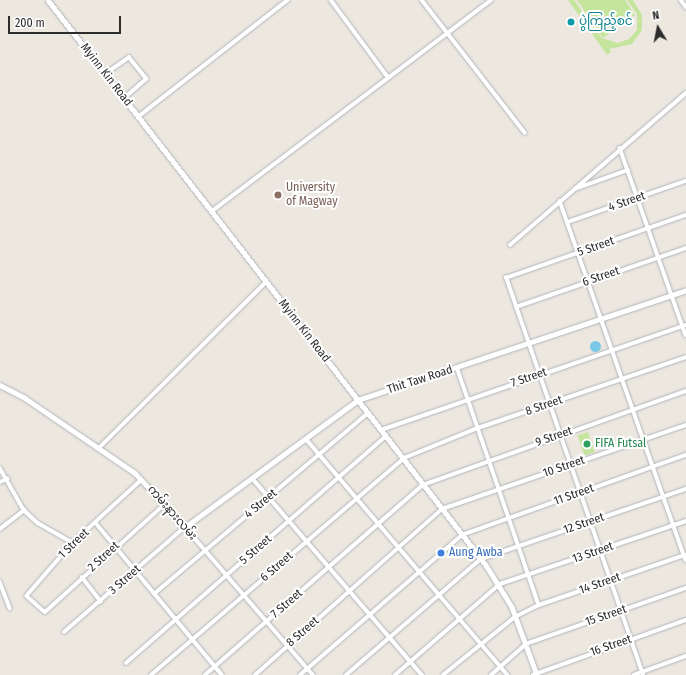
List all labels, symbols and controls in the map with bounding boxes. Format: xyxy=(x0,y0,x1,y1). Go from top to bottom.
scale bar xyxy=(10,8,123,34)
north arrow xyxy=(638,8,678,48)
text: N xyxy=(651,9,660,23)
place label: ပွဲကြည့်စင် xyxy=(579,15,633,29)
text: 200 m xyxy=(15,16,45,30)
marker: ပွဲကြည့်စင် xyxy=(566,17,576,27)
street label: Myinn Kin Road xyxy=(77,41,135,109)
place label: University of Magway xyxy=(286,181,337,209)
street label: 4 Street xyxy=(607,189,647,215)
marker: University of Magway xyxy=(273,190,283,200)
street label: 5 Street xyxy=(576,234,616,260)
street label: 6 Street xyxy=(581,264,621,290)
street label: Myinn Kin Road xyxy=(275,297,333,365)
street label: Thit Taw Road xyxy=(385,363,455,397)
street label: 7 Street xyxy=(509,365,549,391)
street label: 8 Street xyxy=(524,393,564,419)
street label: 9 Street xyxy=(534,424,574,450)
place label: FIFA Futsal xyxy=(595,437,646,451)
marker: FIFA Futsal xyxy=(582,439,592,449)
street label: 10 Street xyxy=(541,453,587,481)
street label: 11 Street xyxy=(552,481,596,509)
street label: ကမ်းနားလမ်း xyxy=(144,483,200,543)
street label: 4 Street xyxy=(242,486,280,522)
street label: 12 Street xyxy=(562,510,606,538)
street label: 1 Street xyxy=(56,526,92,562)
street label: 5 Street xyxy=(237,532,275,568)
street label: 2 Street xyxy=(85,539,123,575)
street label: 13 Street xyxy=(571,539,615,567)
place label: Aung Awba xyxy=(449,546,503,560)
marker: Aung Awba xyxy=(436,548,446,558)
street label: 6 Street xyxy=(258,549,296,585)
street label: 3 Street xyxy=(106,562,144,598)
street label: 14 Street xyxy=(577,570,623,598)
street label: 7 Street xyxy=(268,586,306,622)
street label: 15 Street xyxy=(584,602,628,630)
street label: 8 Street xyxy=(284,614,322,650)
street label: 16 Street xyxy=(588,632,634,660)

